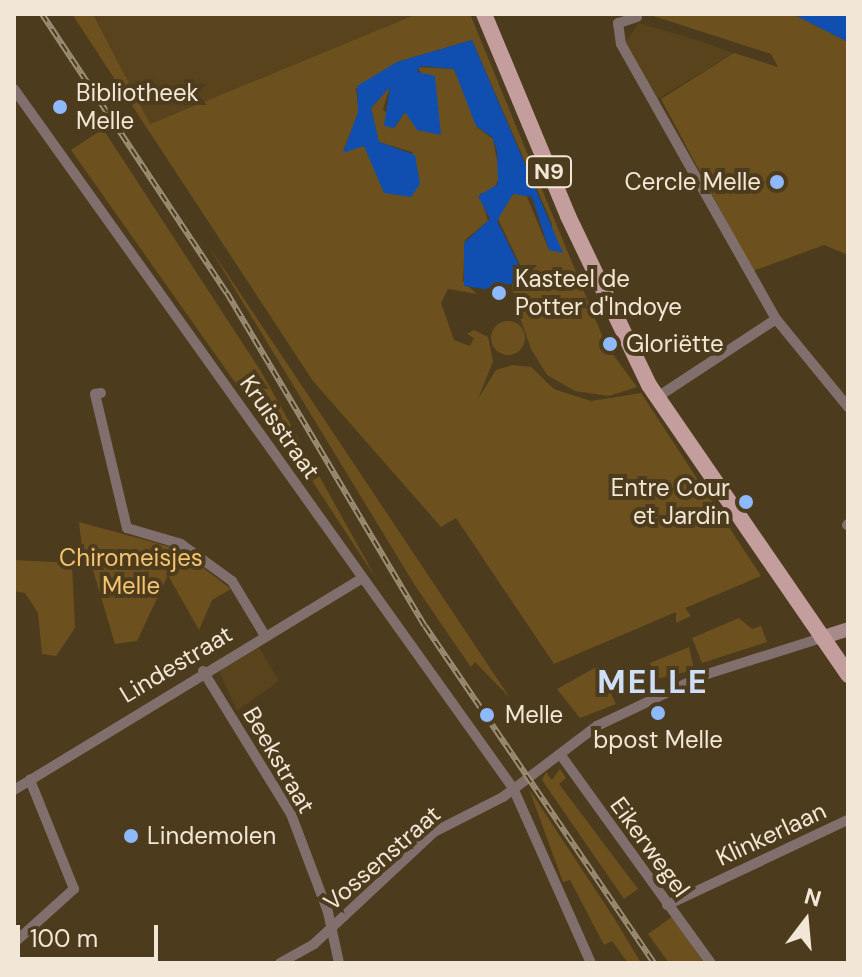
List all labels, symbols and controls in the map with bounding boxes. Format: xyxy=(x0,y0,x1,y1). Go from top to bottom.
place label: Bibliotheek Melle xyxy=(76,79,199,135)
marker: Bibliotheek Melle xyxy=(51,98,69,116)
road number: N9 xyxy=(525,154,573,190)
place label: Cercle Melle xyxy=(624,168,761,196)
marker: Cercle Melle xyxy=(768,173,786,191)
place label: Kasteel de Potter d'Indoye xyxy=(515,265,682,321)
marker: Kasteel de Potter d'Indoye xyxy=(490,284,508,302)
place label: Gloriëtte xyxy=(626,330,724,358)
marker: Gloriëtte xyxy=(601,335,619,353)
street label: Kruisstraat xyxy=(234,370,326,484)
place label: Entre Cour et Jardin xyxy=(611,474,730,530)
marker: Entre Cour et Jardin xyxy=(737,493,755,511)
park label: Chiromeisjes Melle xyxy=(59,544,203,600)
street label: Lindestraat xyxy=(115,619,237,709)
district label: MELLE xyxy=(597,663,709,701)
place label: Melle xyxy=(505,701,563,729)
street label: Beekstraat xyxy=(237,702,321,818)
marker: Melle xyxy=(476,704,498,726)
marker: bpost Melle xyxy=(649,704,667,722)
place label: bpost Melle xyxy=(593,726,723,754)
street label: Eikerwegel xyxy=(604,791,696,903)
street label: Klinkerlaan xyxy=(711,796,831,872)
street label: Vossenstraat xyxy=(318,799,446,917)
place label: Lindemolen xyxy=(147,822,276,850)
marker: Lindemolen xyxy=(122,827,140,845)
north arrow xyxy=(766,881,846,961)
text: N xyxy=(801,881,824,914)
scale bar xyxy=(20,909,162,959)
text: 100 m xyxy=(30,923,98,954)

